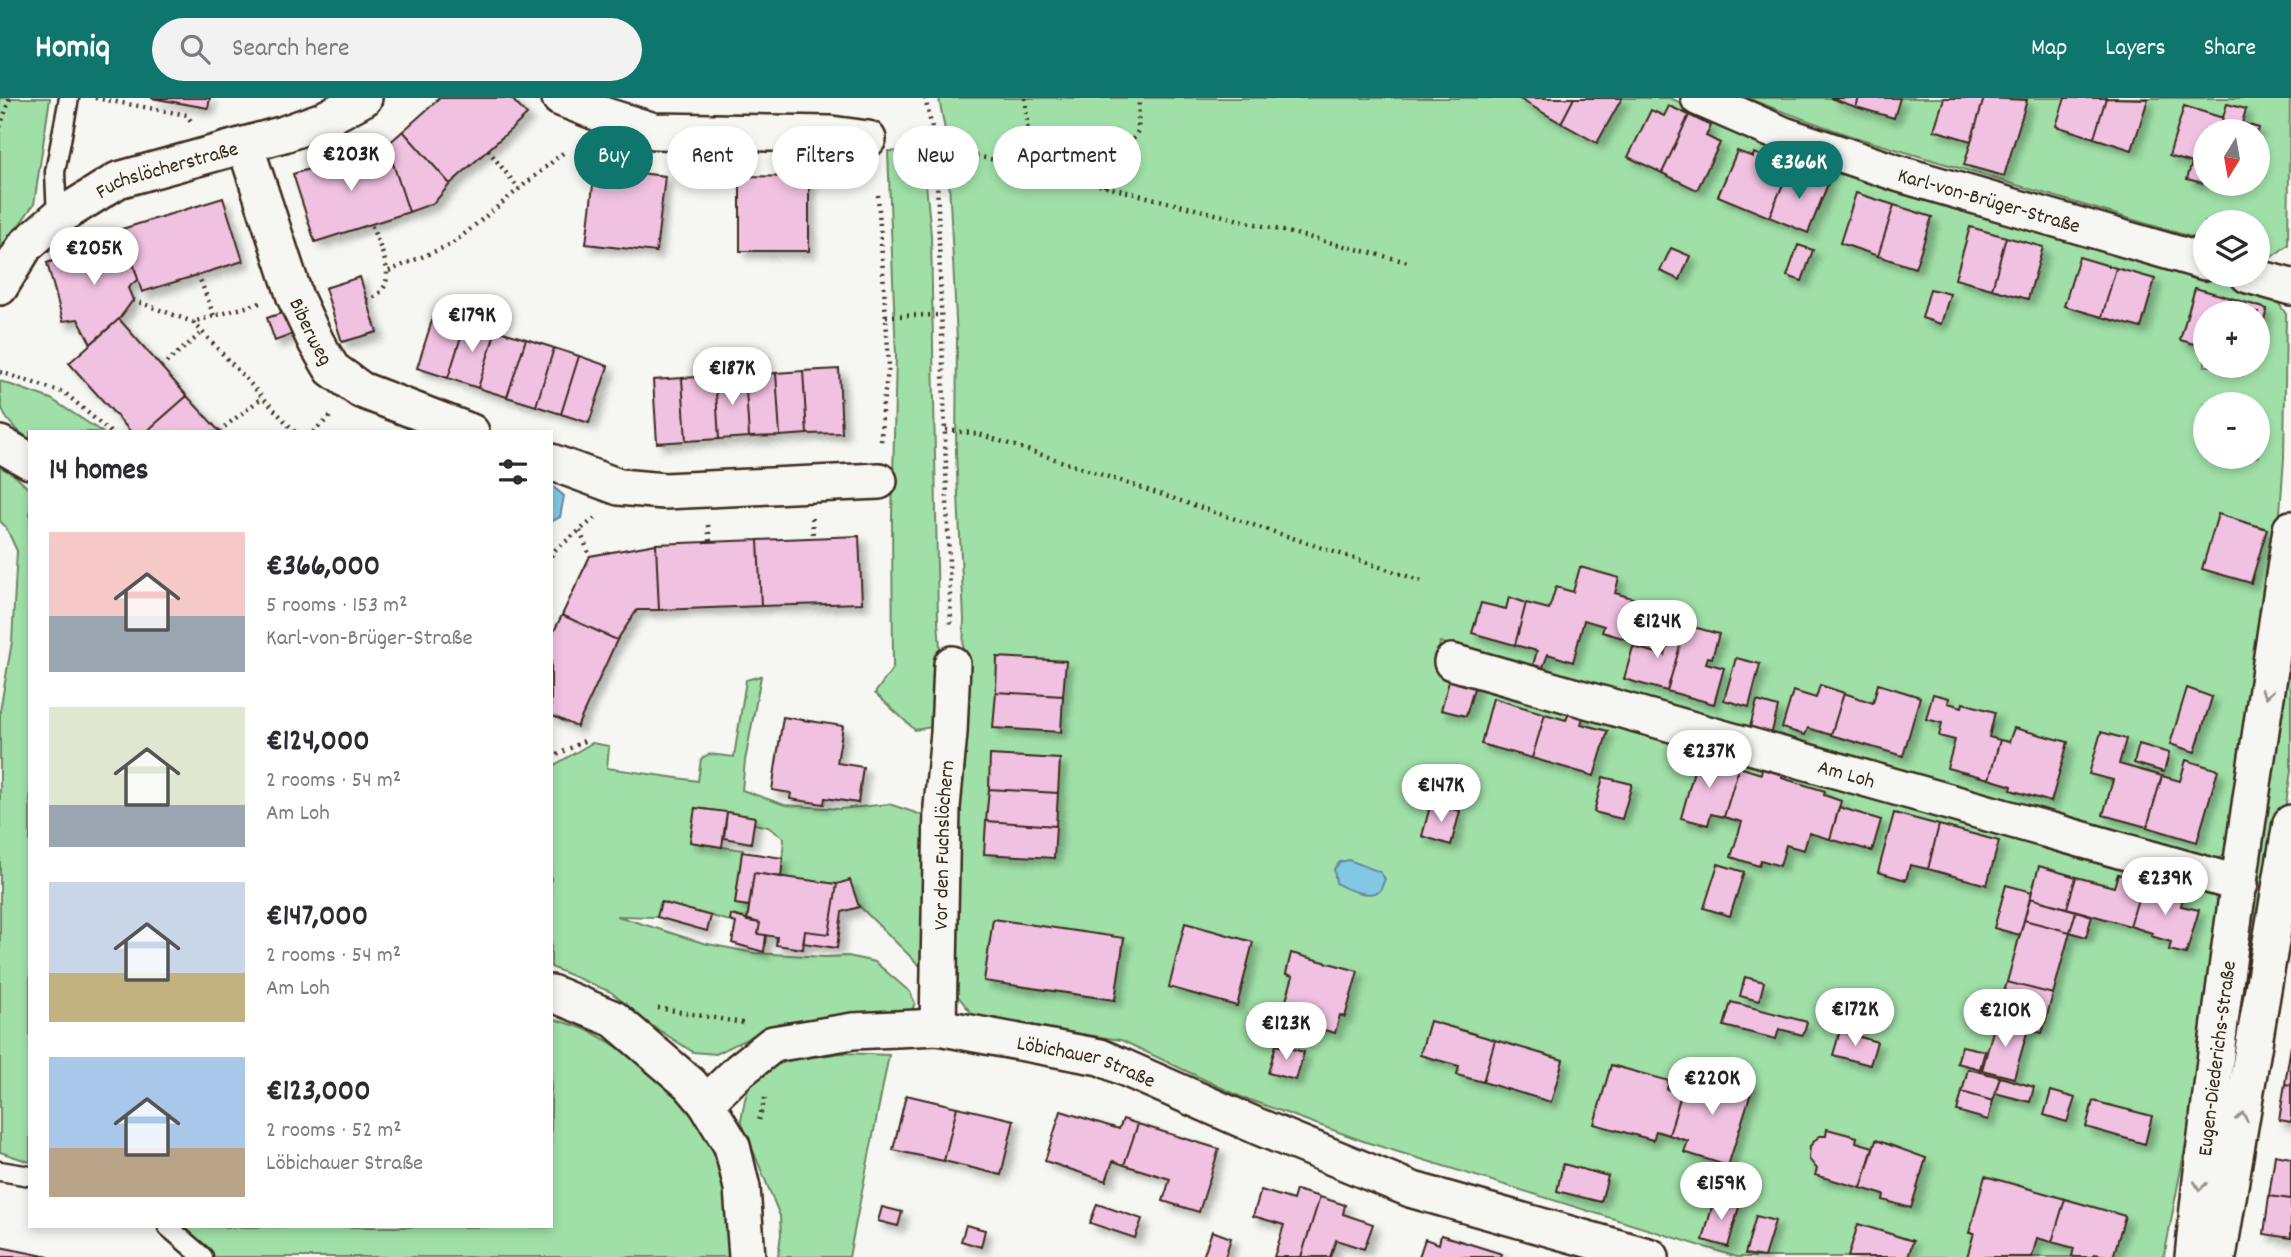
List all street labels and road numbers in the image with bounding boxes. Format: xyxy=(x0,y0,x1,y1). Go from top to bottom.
street label: Fuchslöcherstraße xyxy=(91,135,242,208)
street label: Karl-von-Brüger-Straße xyxy=(1894,162,2083,243)
street label: Biberweg xyxy=(280,294,339,372)
street label: Am Loh xyxy=(1814,754,1878,798)
street label: Vor den Fuchslöchern xyxy=(928,759,964,930)
street label: Eugen-Diederichs-Straße xyxy=(2192,959,2246,1158)
street label: Löbichauer Straße xyxy=(1014,1030,1159,1097)

